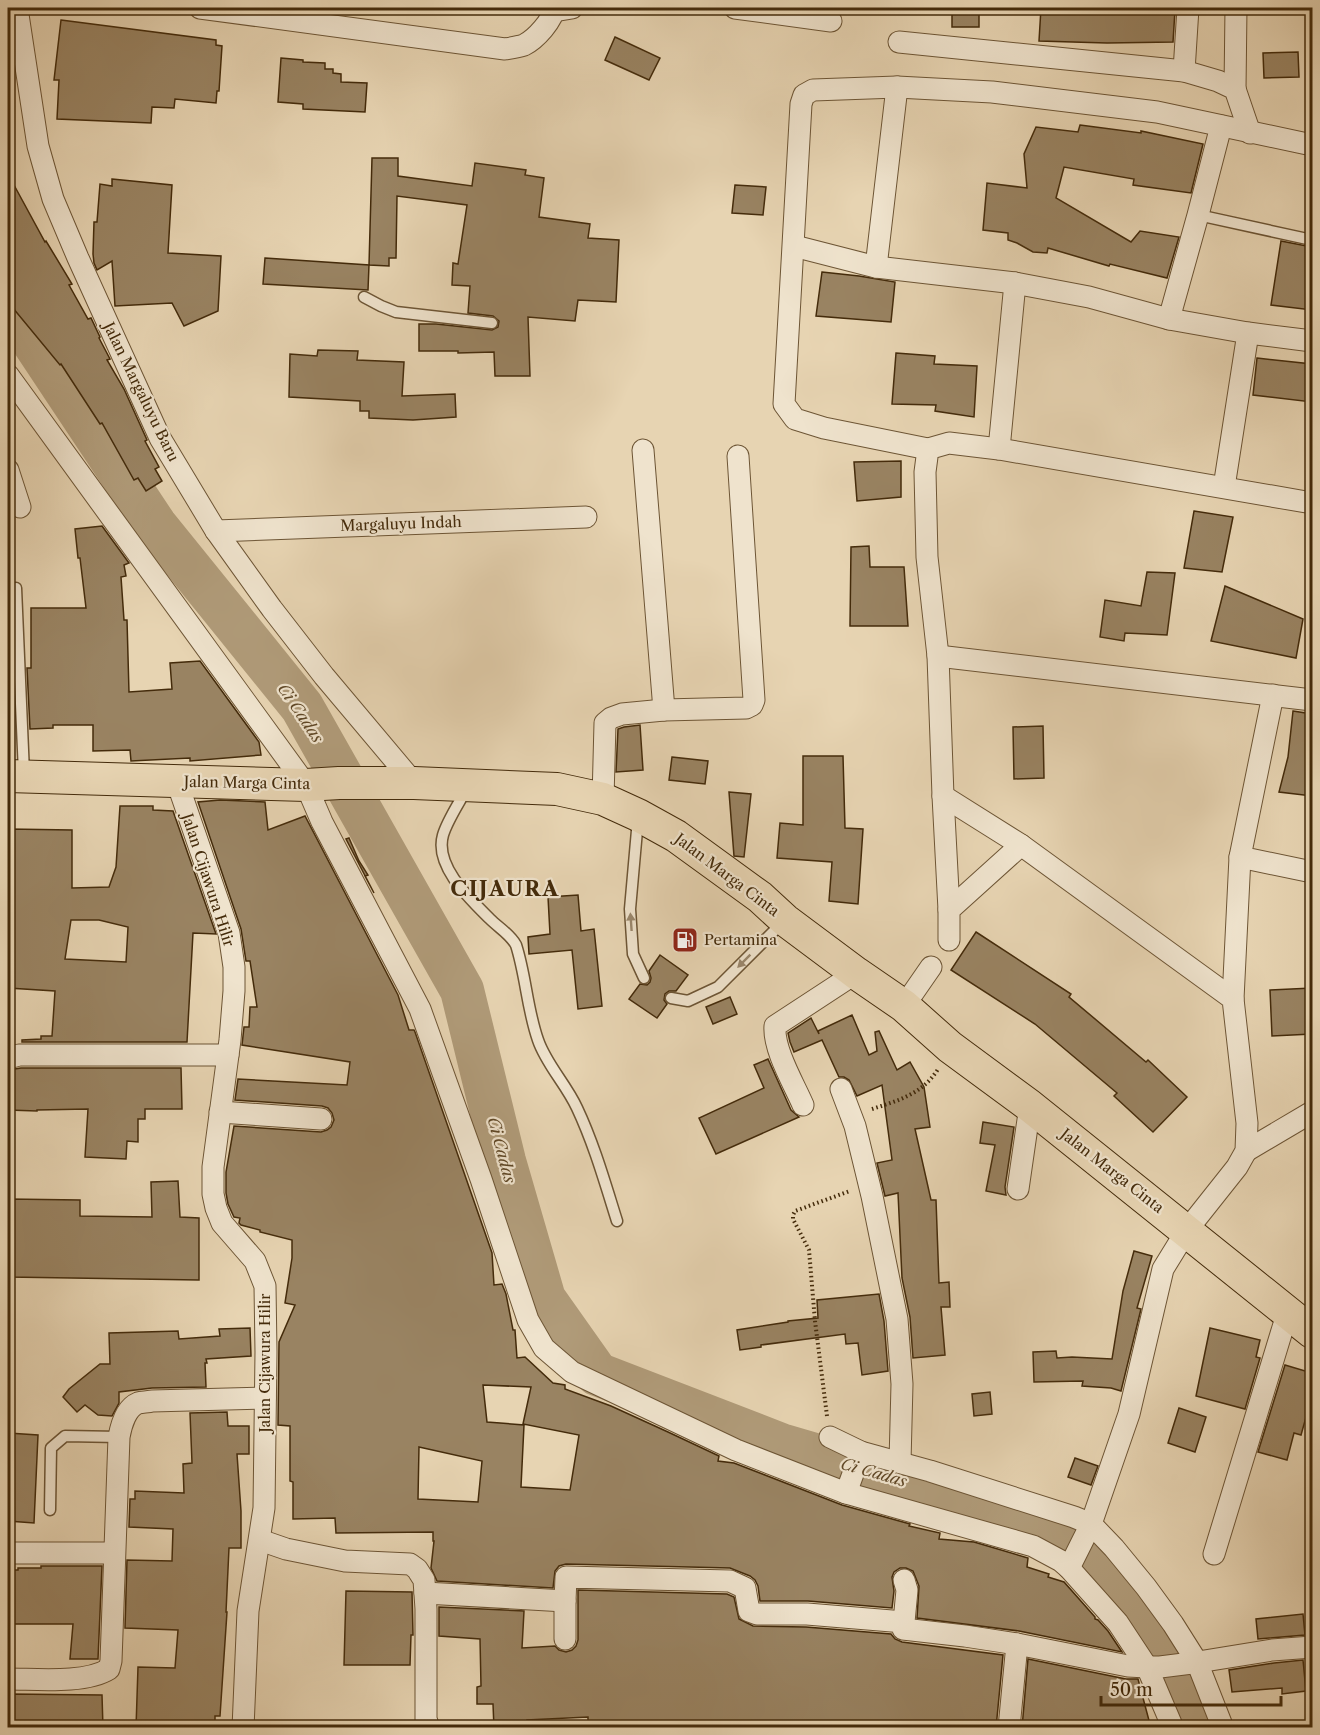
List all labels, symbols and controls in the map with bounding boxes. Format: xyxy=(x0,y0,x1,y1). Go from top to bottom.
street label: Jalan Margaluyu Baru xyxy=(99,317,183,465)
street label: Margaluyu Indah xyxy=(340,512,463,535)
water label: Ci Cadas xyxy=(274,679,328,747)
street label: Jalan Marga Cinta xyxy=(182,772,310,793)
street label: Jalan Cijawura Hilir xyxy=(177,809,239,950)
street label: Jalan Marga Cinta xyxy=(670,828,784,920)
district label: CIJAURA xyxy=(450,876,560,901)
one-way arrow xyxy=(626,912,636,931)
fuel station icon: Pertamina xyxy=(670,925,700,955)
place label: Pertamina xyxy=(704,930,777,949)
one-way arrow xyxy=(737,954,751,969)
water label: Ci Cadas xyxy=(484,1115,520,1185)
street label: Jalan Marga Cinta xyxy=(1055,1123,1168,1217)
street label: Jalan Cijawura Hilir xyxy=(255,1293,274,1435)
water label: Ci Cadas xyxy=(839,1453,909,1491)
scale bar xyxy=(1101,1669,1281,1707)
text: 50 m xyxy=(1110,1679,1153,1701)

